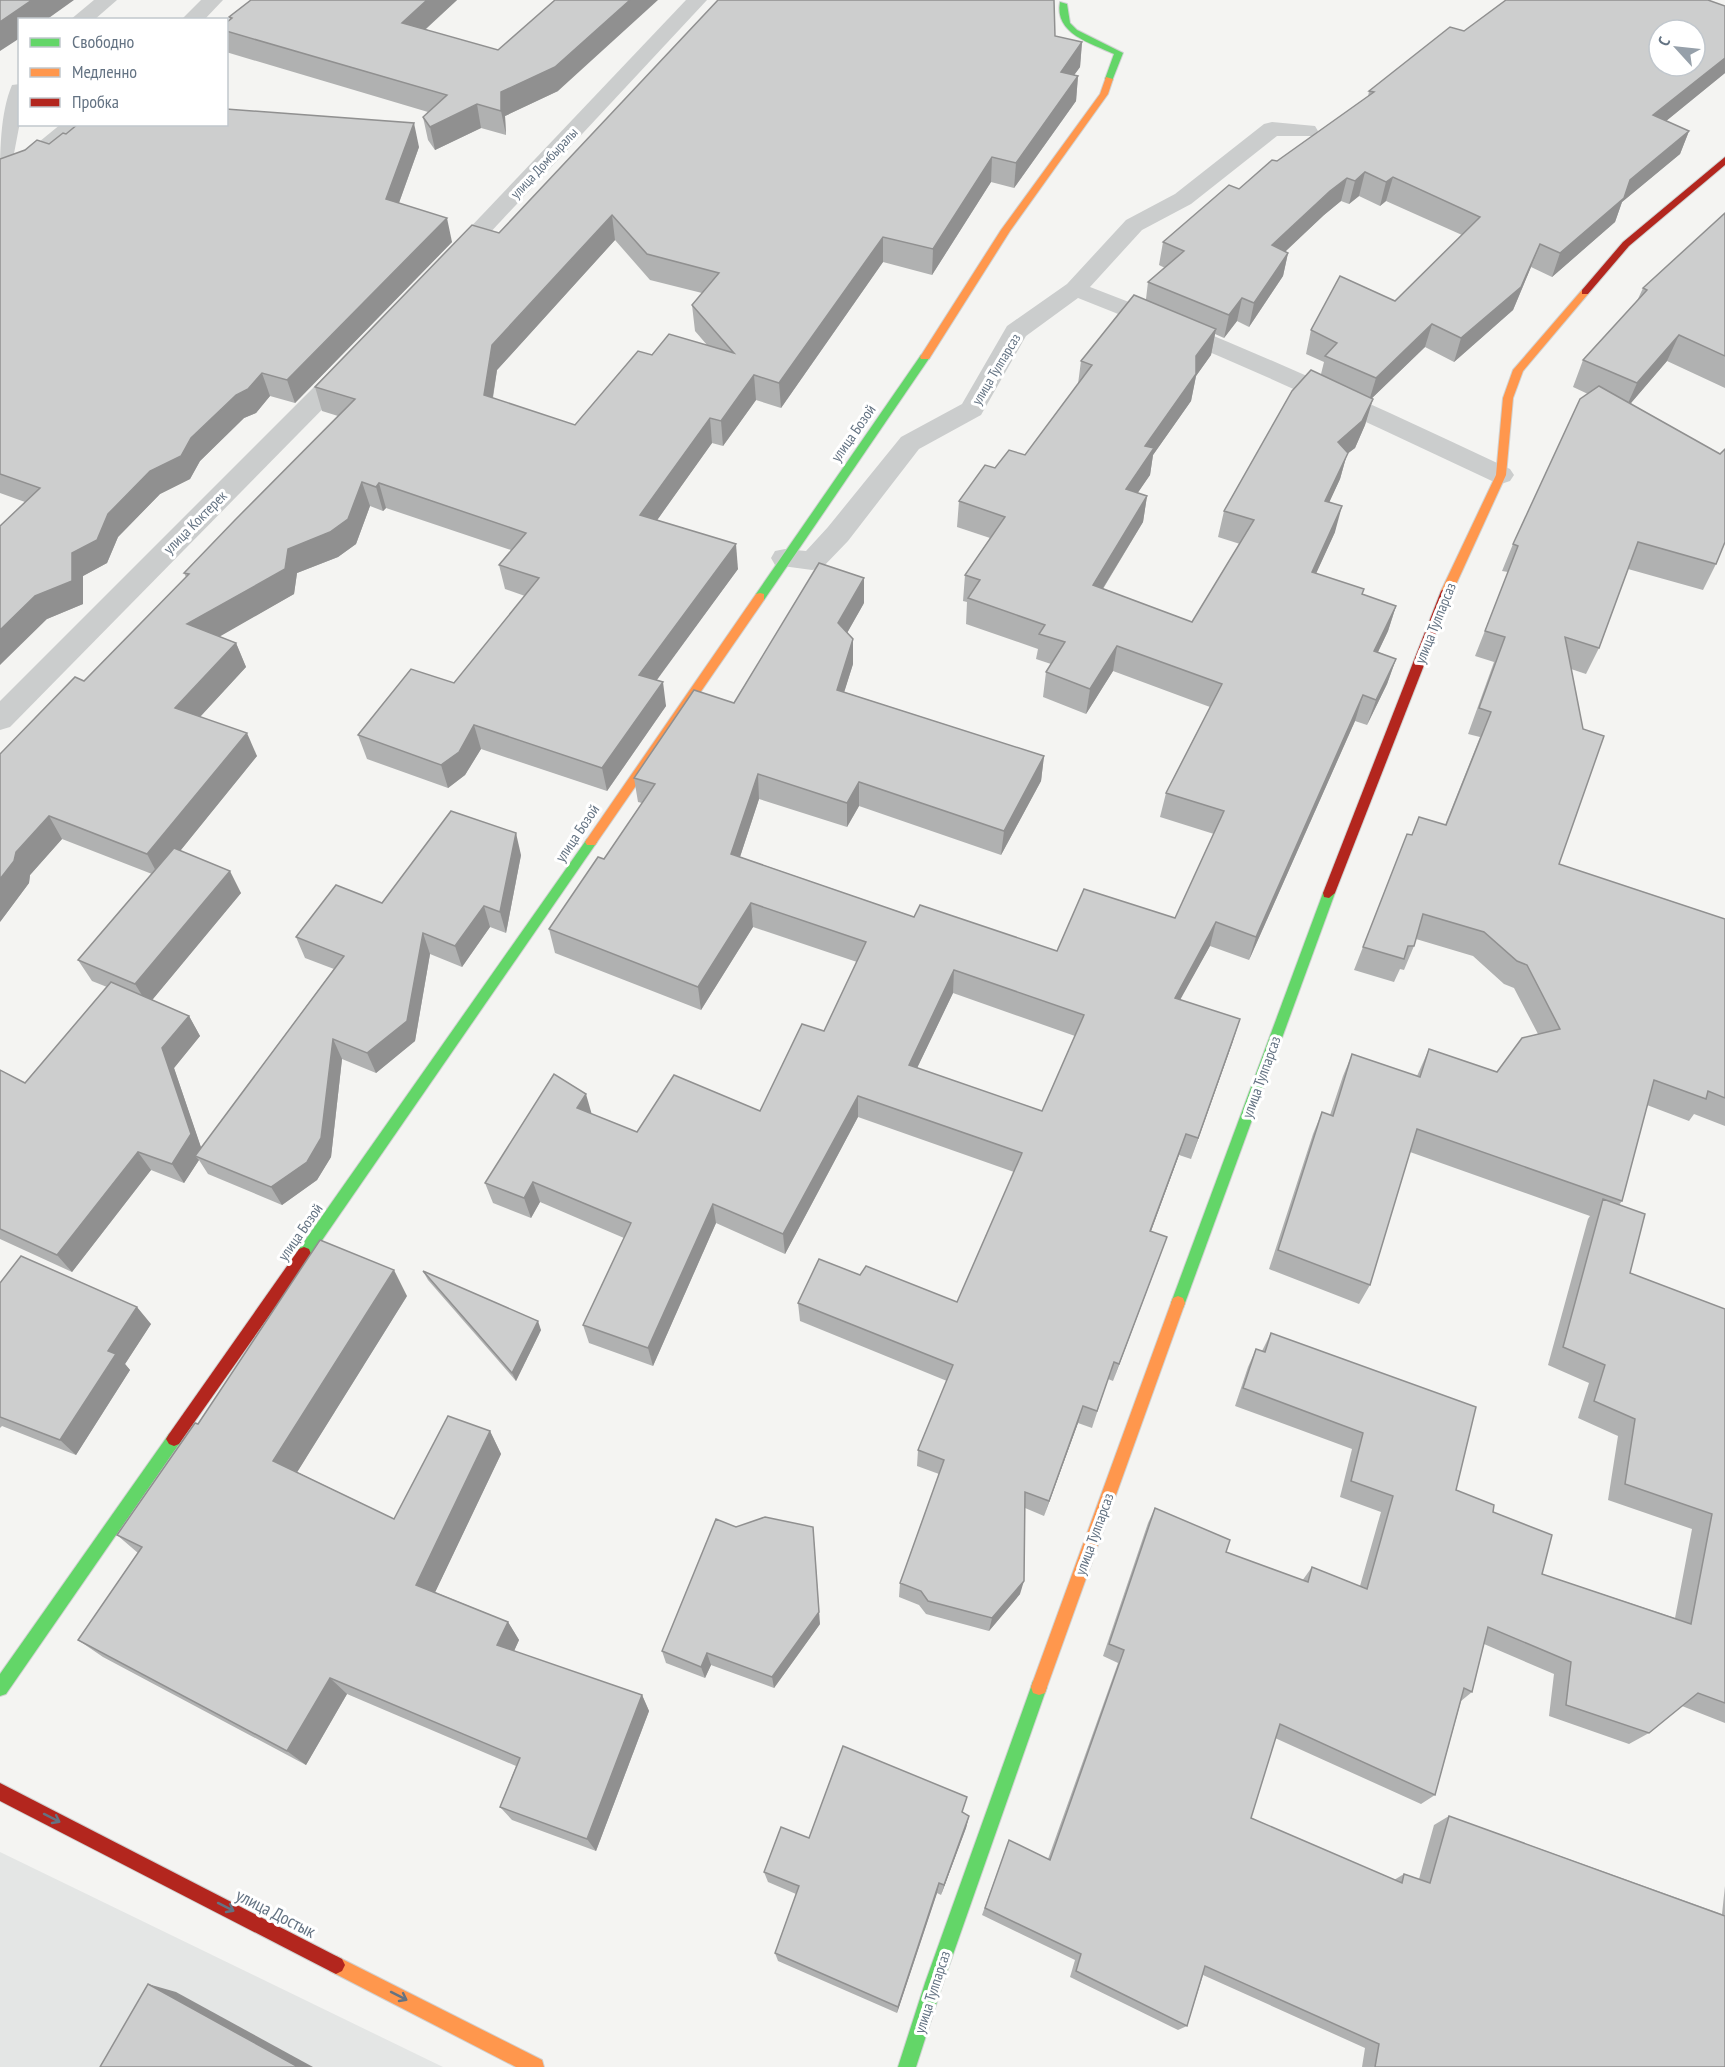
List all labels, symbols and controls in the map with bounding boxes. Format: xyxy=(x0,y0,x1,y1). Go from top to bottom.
legend xyxy=(18,18,228,126)
north arrow xyxy=(1647,18,1707,78)
text: Свободно xyxy=(72,30,135,53)
text: С xyxy=(1653,33,1675,49)
text: Медленно xyxy=(72,60,137,83)
text: Пробка xyxy=(72,90,119,113)
street label: улица Домбыралы xyxy=(507,124,581,202)
street label: улица Тулпарсаз xyxy=(968,330,1024,408)
street label: улица Бозой xyxy=(826,401,880,465)
street label: улица Коктерек xyxy=(159,486,231,558)
street label: улица Тулпарсаз xyxy=(1410,580,1460,666)
street label: улица Бозой xyxy=(551,801,603,865)
street label: улица Тулпарсаз xyxy=(1237,1033,1285,1121)
street label: улица Бозой xyxy=(273,1200,327,1264)
street label: улица Тулпарсаз xyxy=(1070,1490,1118,1578)
one-way arrow xyxy=(43,1813,61,1824)
street label: улица Достык xyxy=(232,1883,320,1943)
one-way arrow xyxy=(217,1901,234,1913)
street label: улица Тулпарсаз xyxy=(910,1948,954,2036)
one-way arrow xyxy=(390,1991,408,2003)

